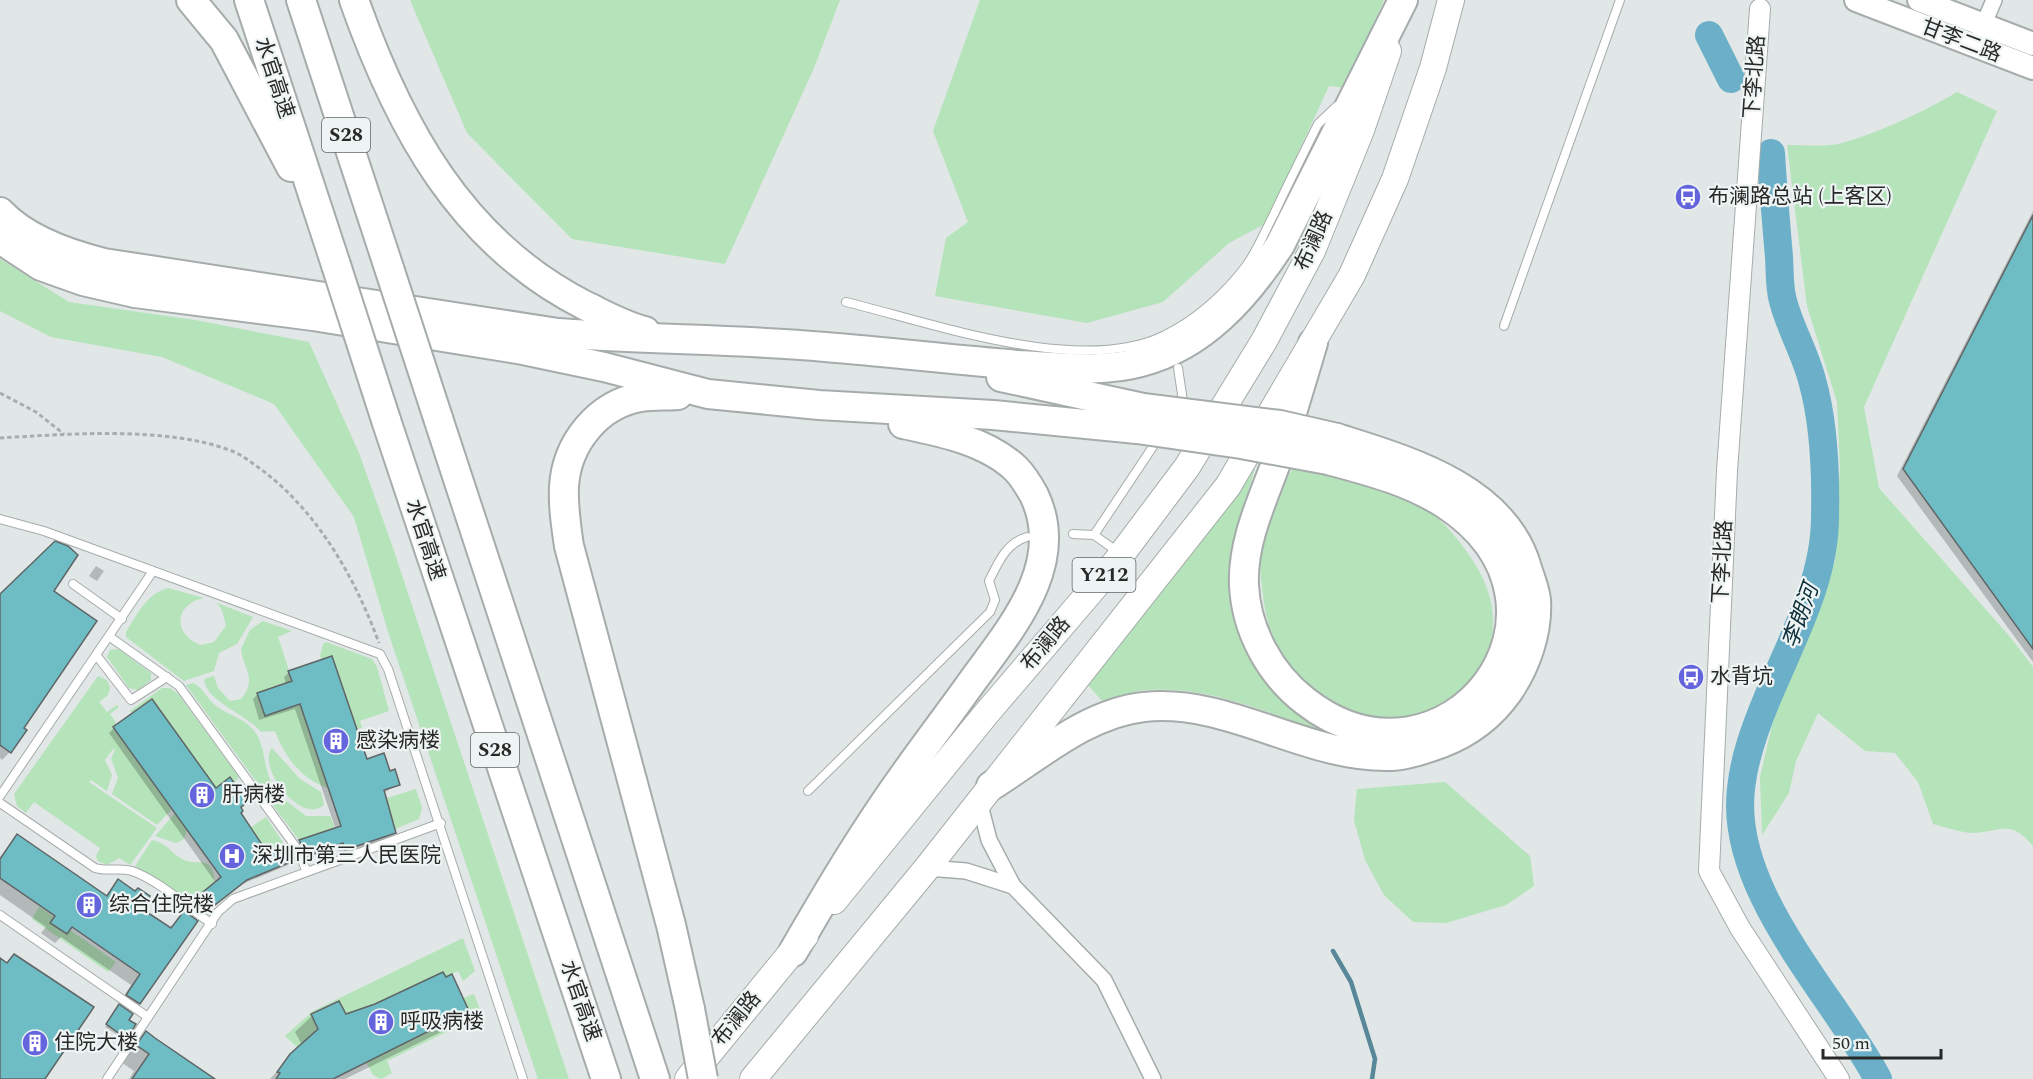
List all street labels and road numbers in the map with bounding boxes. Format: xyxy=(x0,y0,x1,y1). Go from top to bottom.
street label: 甘李二路 xyxy=(1916,11,2006,71)
street label: 水官高速 xyxy=(246,33,302,123)
street label: 下李北路 xyxy=(1736,34,1774,120)
road number: S28 xyxy=(322,118,370,152)
street label: 布澜路 xyxy=(1287,206,1341,276)
street label: 水官高速 xyxy=(397,495,453,585)
street label: 下李北路 xyxy=(1705,519,1741,605)
road number: Y212 xyxy=(1072,558,1136,592)
street label: 布澜路 xyxy=(1013,610,1079,678)
road number: S28 xyxy=(471,733,519,767)
street label: 水官高速 xyxy=(551,956,609,1046)
street label: 布澜路 xyxy=(705,984,769,1054)

